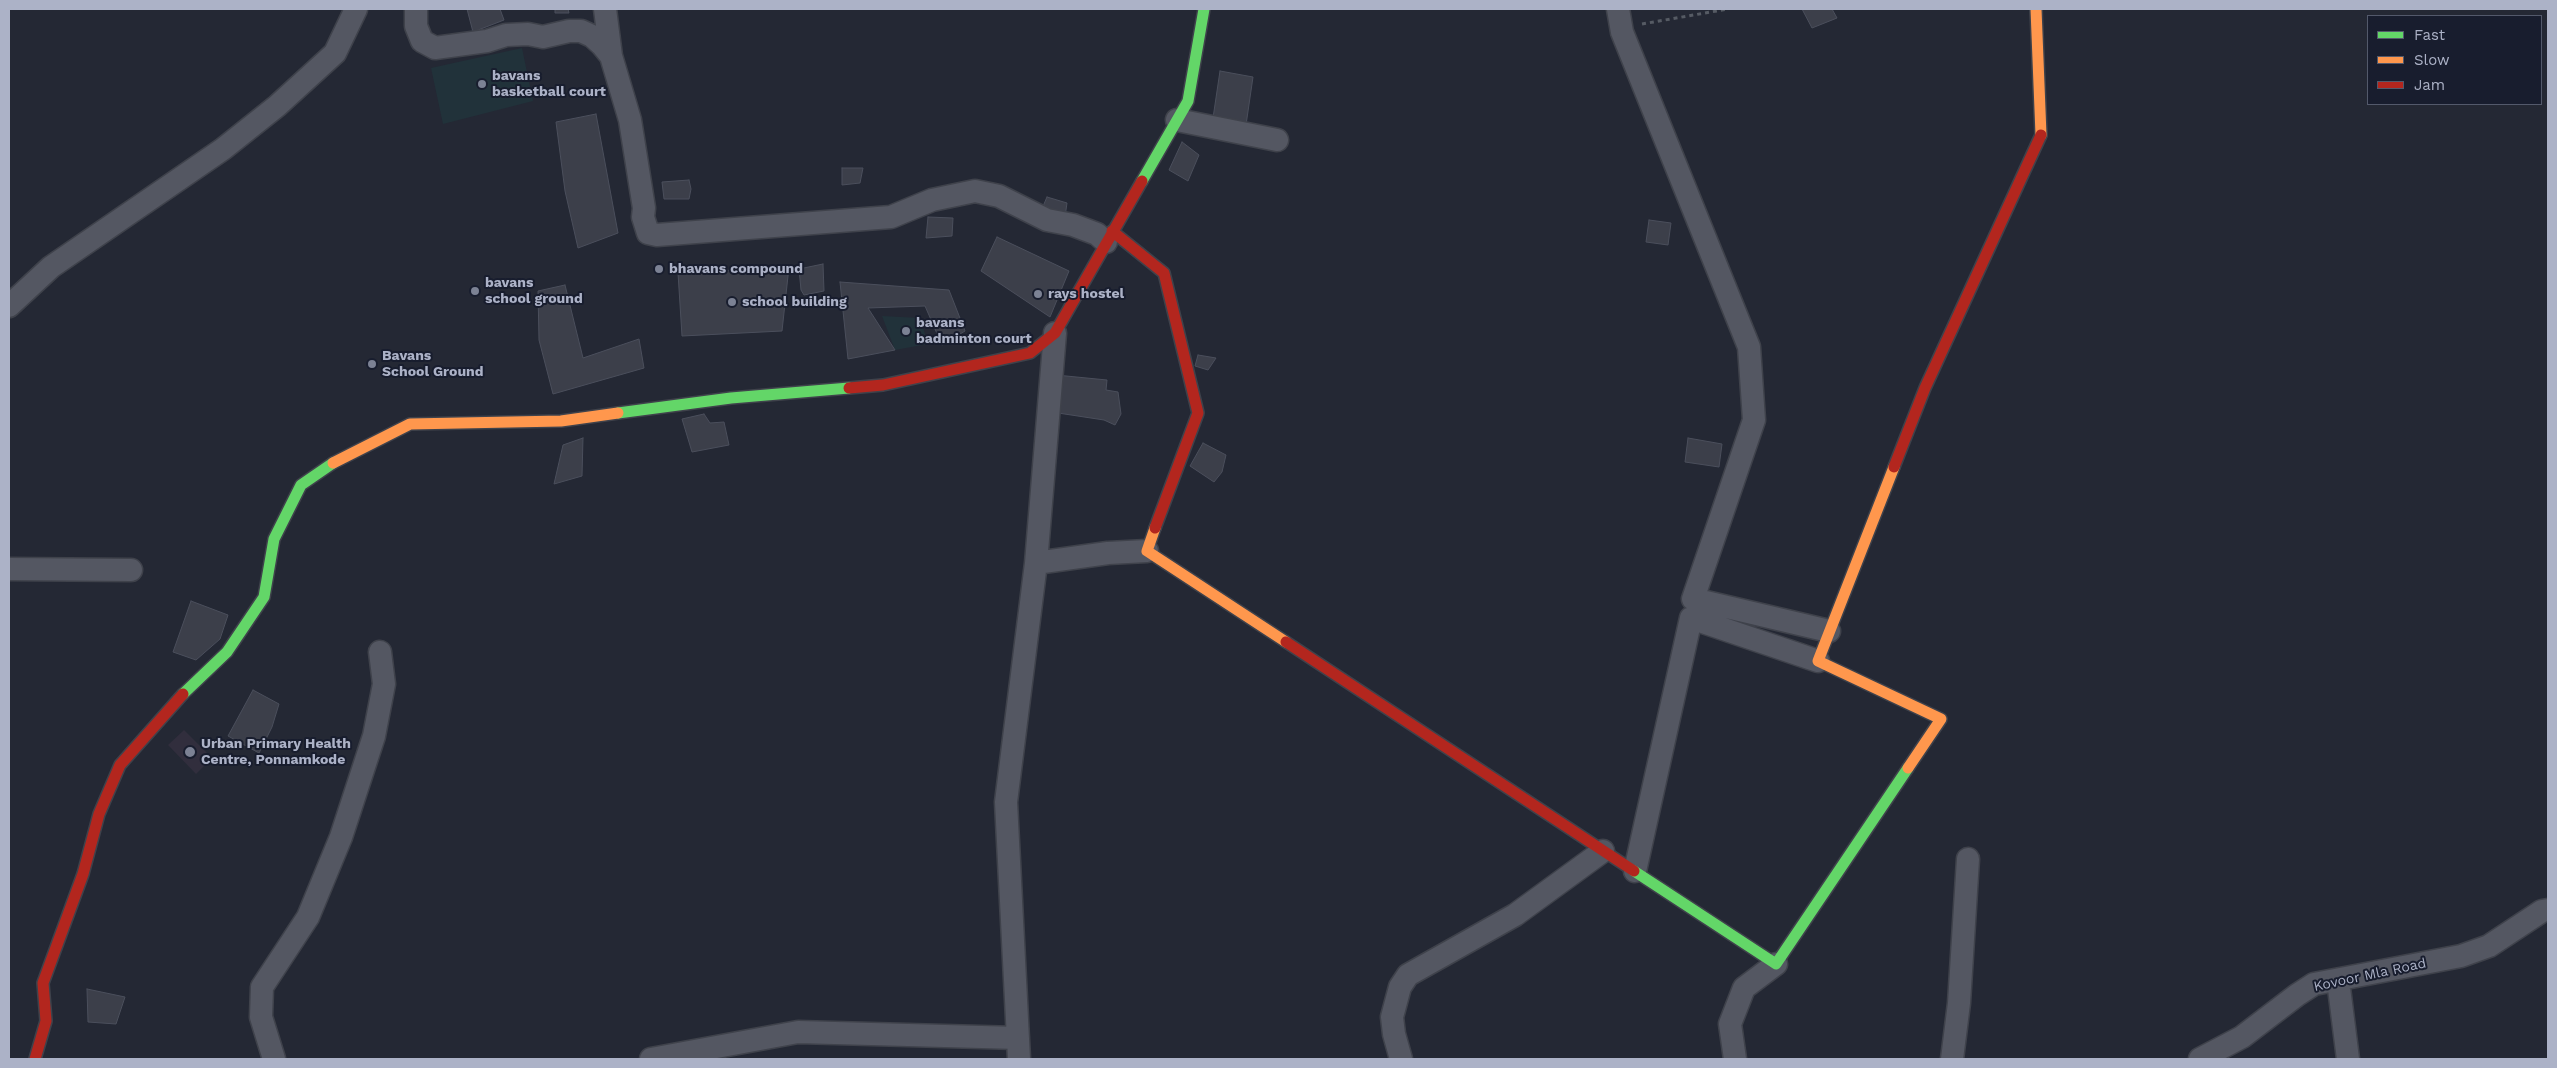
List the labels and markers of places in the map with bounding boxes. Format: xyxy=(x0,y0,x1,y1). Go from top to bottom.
place label: bavans basketball court xyxy=(492,68,606,100)
marker: bavans basketball court xyxy=(476,78,488,90)
place label: bhavans compound xyxy=(669,261,803,277)
marker: bhavans compound xyxy=(653,263,665,275)
place label: bavans school ground xyxy=(485,275,583,308)
marker: bavans school ground xyxy=(469,285,481,297)
place label: rays hostel xyxy=(1048,286,1124,302)
marker: rays hostel xyxy=(1032,288,1044,300)
place label: school building xyxy=(742,294,847,310)
marker: school building xyxy=(726,296,738,308)
place label: bavans badminton court xyxy=(916,315,1032,348)
marker: bavans badminton court xyxy=(900,325,912,337)
place label: Bavans School Ground xyxy=(382,348,484,381)
marker: Bavans School Ground xyxy=(366,358,378,370)
place label: Urban Primary Health Centre, Ponnamkode xyxy=(201,736,351,769)
marker: Urban Primary Health Centre, Ponnamkode xyxy=(183,745,197,759)

